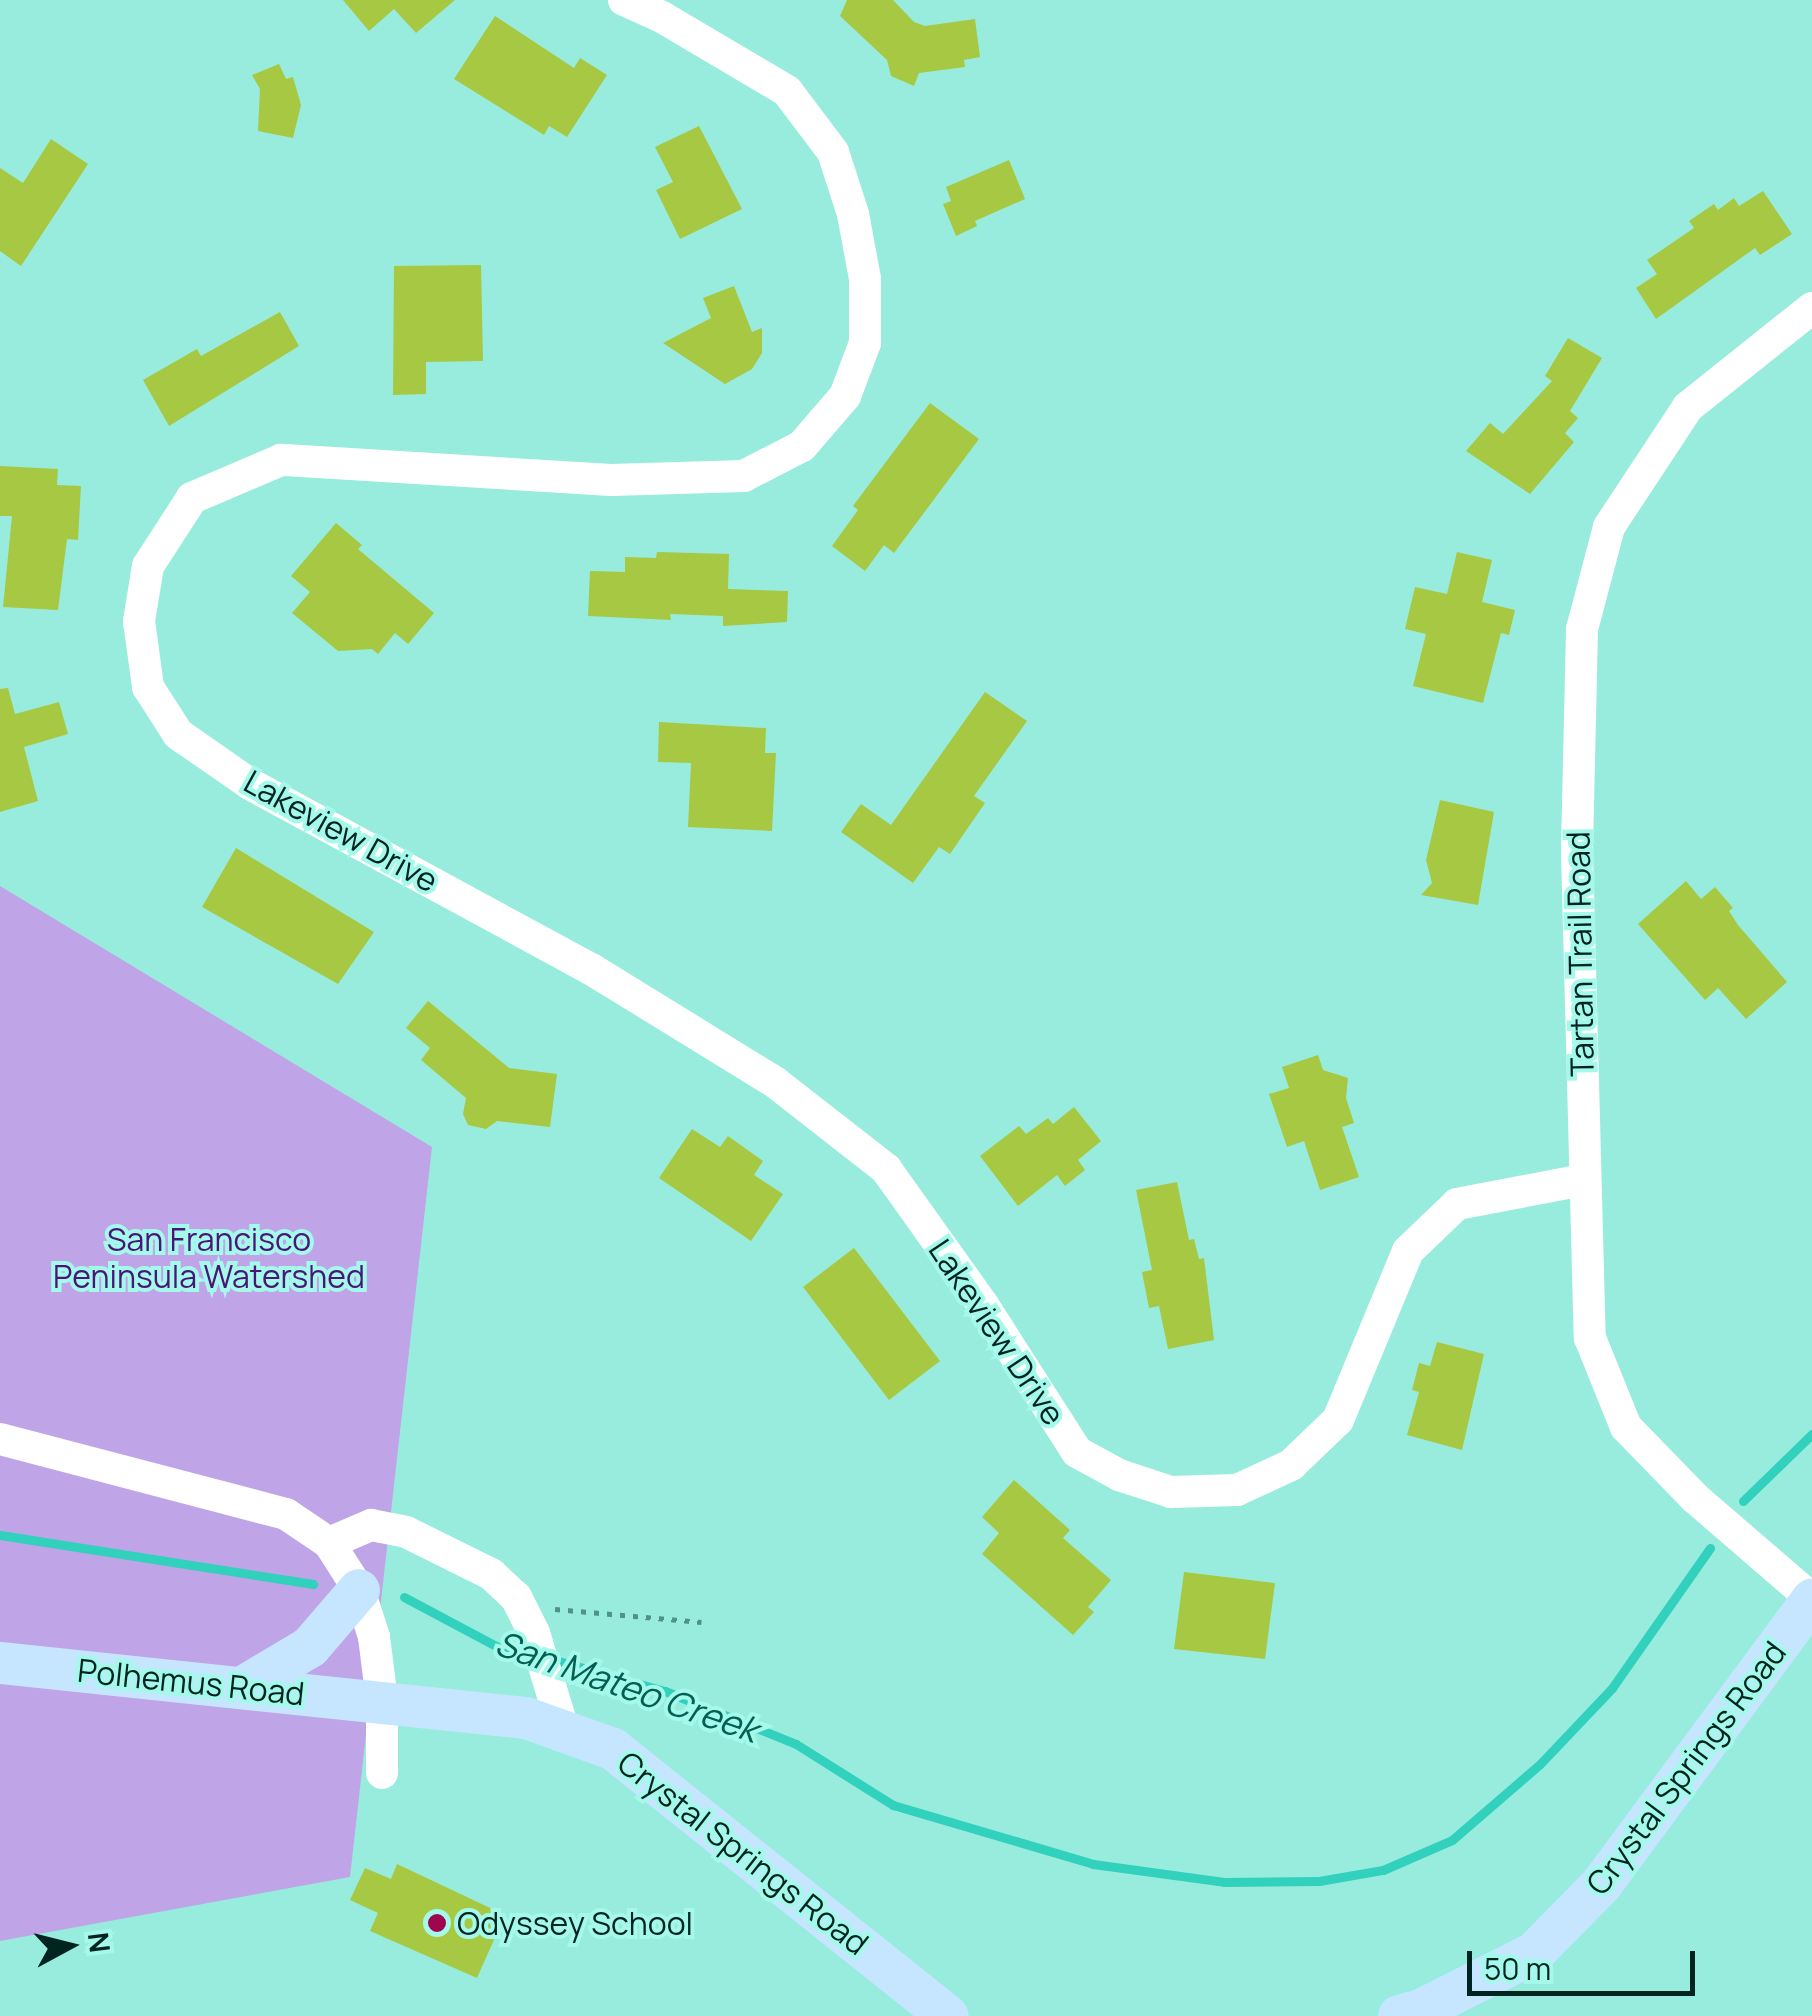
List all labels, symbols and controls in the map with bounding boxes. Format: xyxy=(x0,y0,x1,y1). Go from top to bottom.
street label: Lakeview Drive xyxy=(238,762,444,900)
street label: Tartan Trail Road xyxy=(1559,831,1601,1077)
park label: San Francisco Peninsula Watershed xyxy=(53,1221,365,1296)
street label: Lakeview Drive xyxy=(921,1232,1073,1432)
water label: San Mateo Creek xyxy=(490,1621,764,1751)
street label: Crystal Springs Road xyxy=(1578,1634,1794,1902)
street label: Polhemus Road xyxy=(76,1651,306,1713)
street label: Crystal Springs Road xyxy=(610,1743,876,1963)
north arrow xyxy=(20,1896,120,1996)
place label: Odyssey School xyxy=(457,1904,693,1942)
marker: Odyssey School xyxy=(426,1912,448,1934)
text: N xyxy=(80,1930,120,1955)
scale bar xyxy=(1472,1931,1700,1993)
text: 50 m xyxy=(1484,1948,1551,1989)

